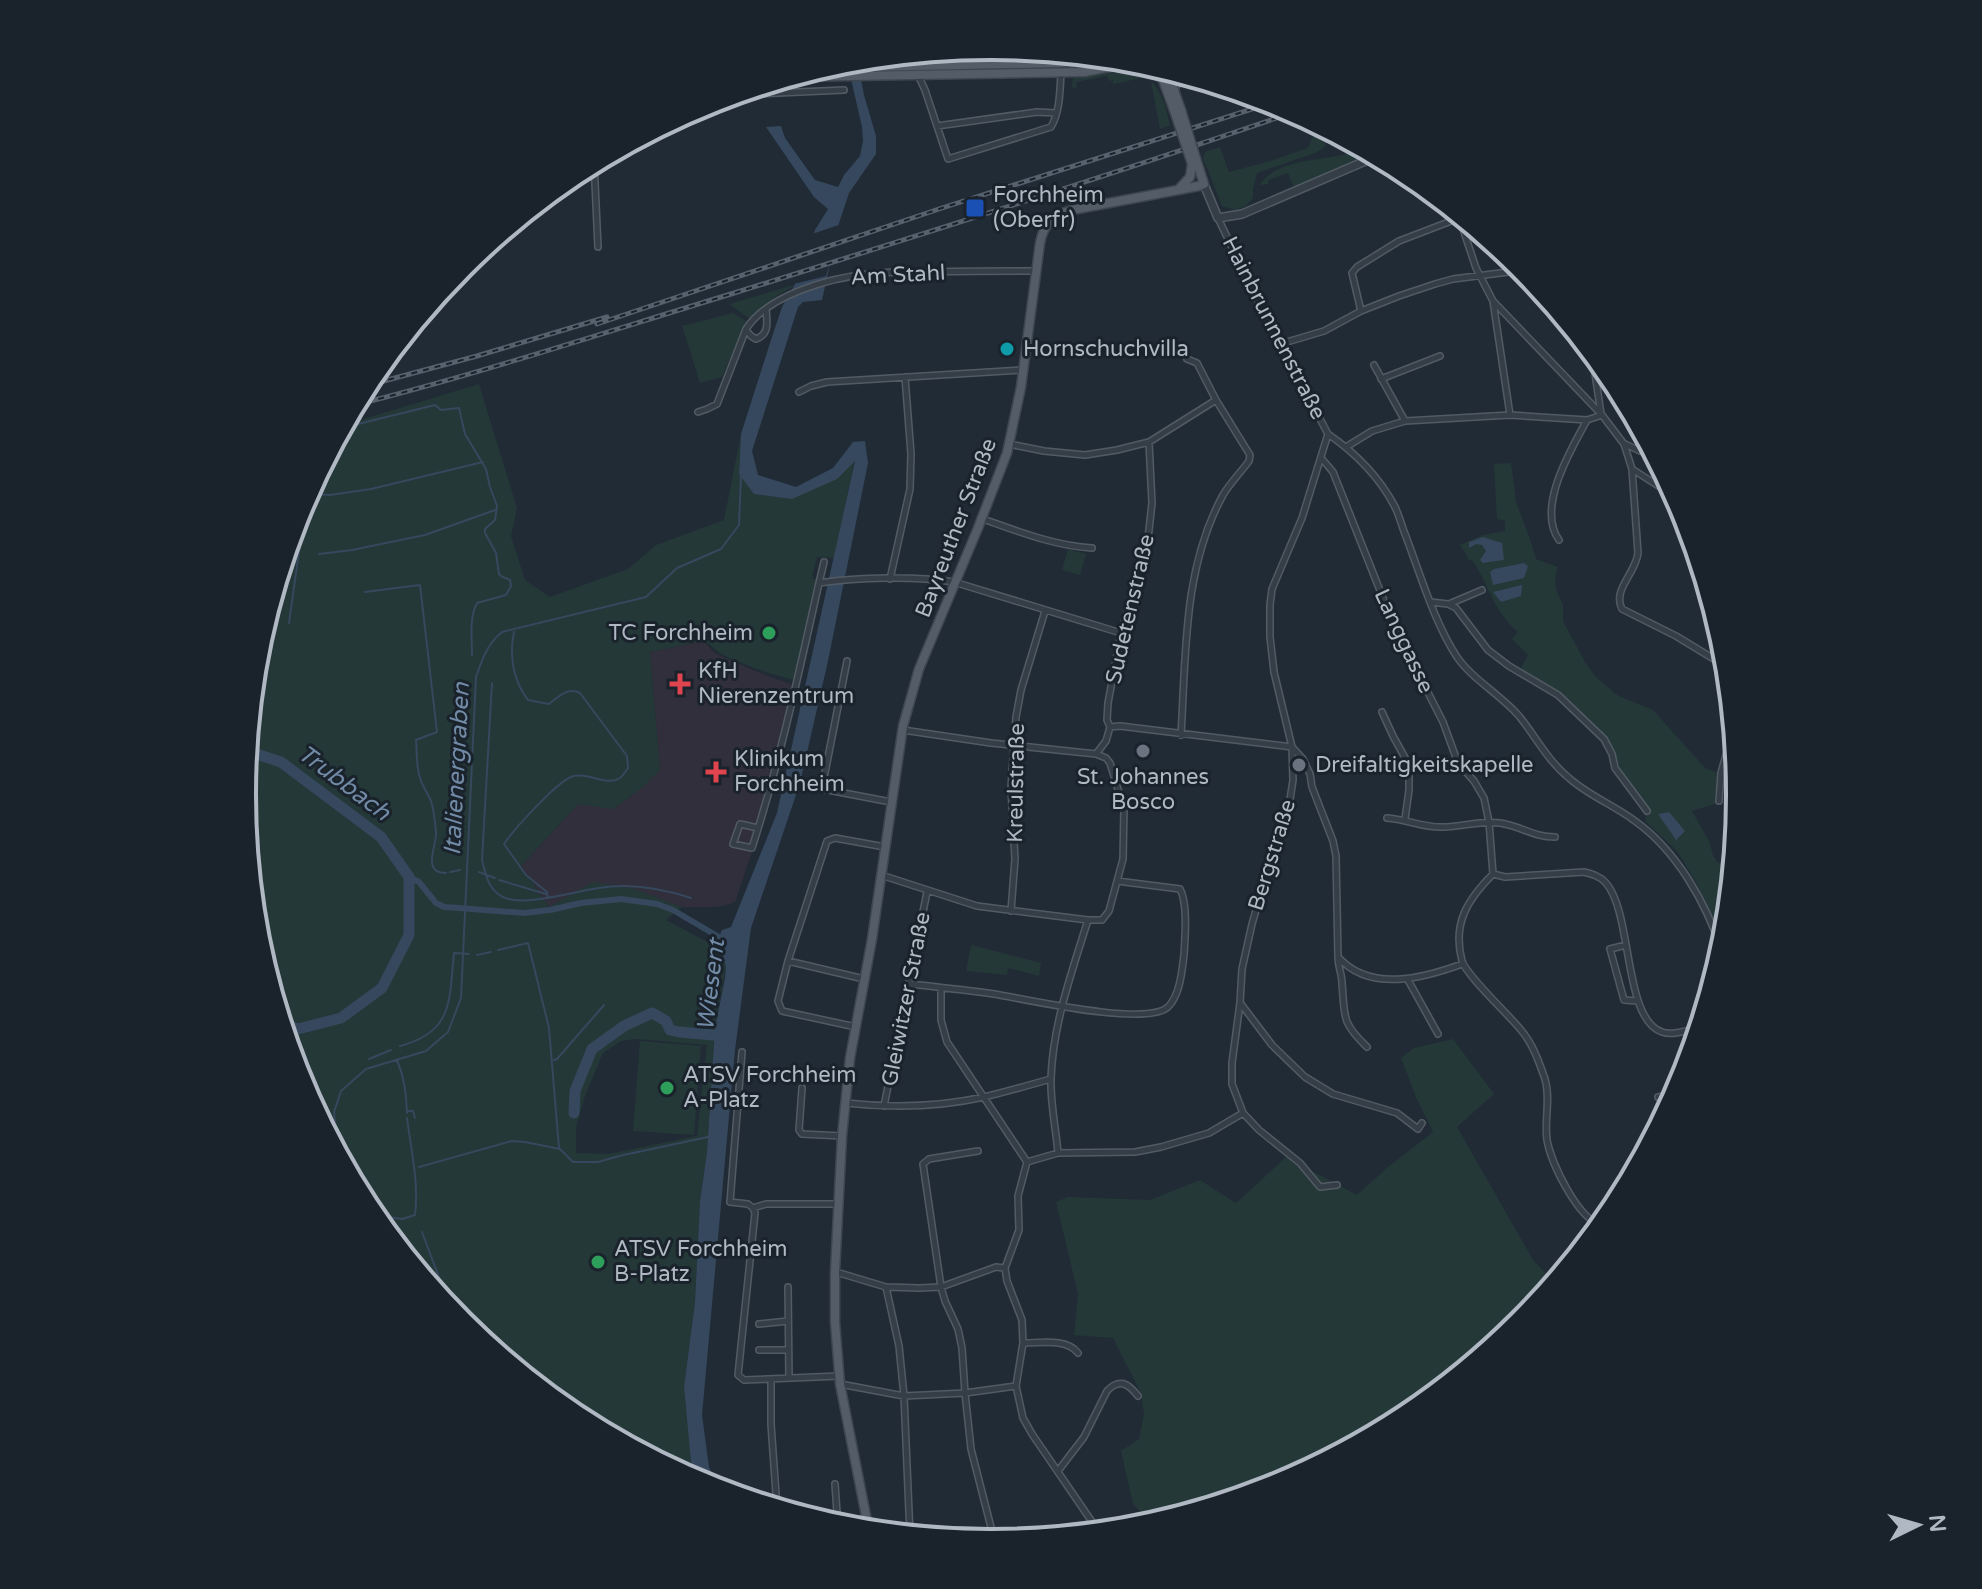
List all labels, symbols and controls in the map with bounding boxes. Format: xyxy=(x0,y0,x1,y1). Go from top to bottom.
place label: Forchheim (Oberfr) xyxy=(993,182,1104,233)
marker: Forchheim (Oberfr) xyxy=(964,197,986,219)
street label: Hainbrunnenstraße xyxy=(1217,232,1331,424)
street label: Am Stahl xyxy=(850,260,946,290)
place label: Hornschuchvilla xyxy=(1023,336,1189,362)
marker: Hornschuchvilla xyxy=(998,340,1016,358)
street label: Bayreuther Straße xyxy=(910,435,1002,621)
street label: Sudetenstraße xyxy=(1100,532,1160,686)
street label: Langgasse xyxy=(1369,585,1439,697)
place label: TC Forchheim xyxy=(609,620,753,646)
marker: TC Forchheim xyxy=(760,624,778,642)
place label: KfH Nierenzentrum xyxy=(698,658,854,709)
marker: KfH Nierenzentrum xyxy=(669,673,691,695)
water label: Italienergraben xyxy=(438,680,476,856)
street label: Kreulstraße xyxy=(1002,723,1030,843)
water label: Trubbach xyxy=(292,739,397,828)
marker: St. Johannes Bosco xyxy=(1134,742,1152,760)
place label: Klinikum Forchheim xyxy=(734,746,845,797)
place label: Dreifaltigkeitskapelle xyxy=(1315,752,1534,778)
marker: Dreifaltigkeitskapelle xyxy=(1290,756,1308,774)
marker: Klinikum Forchheim xyxy=(705,761,727,783)
place label: St. Johannes Bosco xyxy=(1077,764,1209,815)
street label: Bergstraße xyxy=(1243,796,1301,914)
street label: Gleiwitzer Straße xyxy=(876,910,936,1088)
water label: Wiesent xyxy=(691,935,731,1033)
place label: ATSV Forchheim A-Platz xyxy=(683,1062,856,1113)
marker: ATSV Forchheim A-Platz xyxy=(658,1079,676,1097)
place label: ATSV Forchheim B-Platz xyxy=(614,1236,787,1287)
marker: ATSV Forchheim B-Platz xyxy=(589,1253,607,1271)
north arrow xyxy=(1878,1485,1958,1565)
text: N xyxy=(1923,1513,1951,1533)

